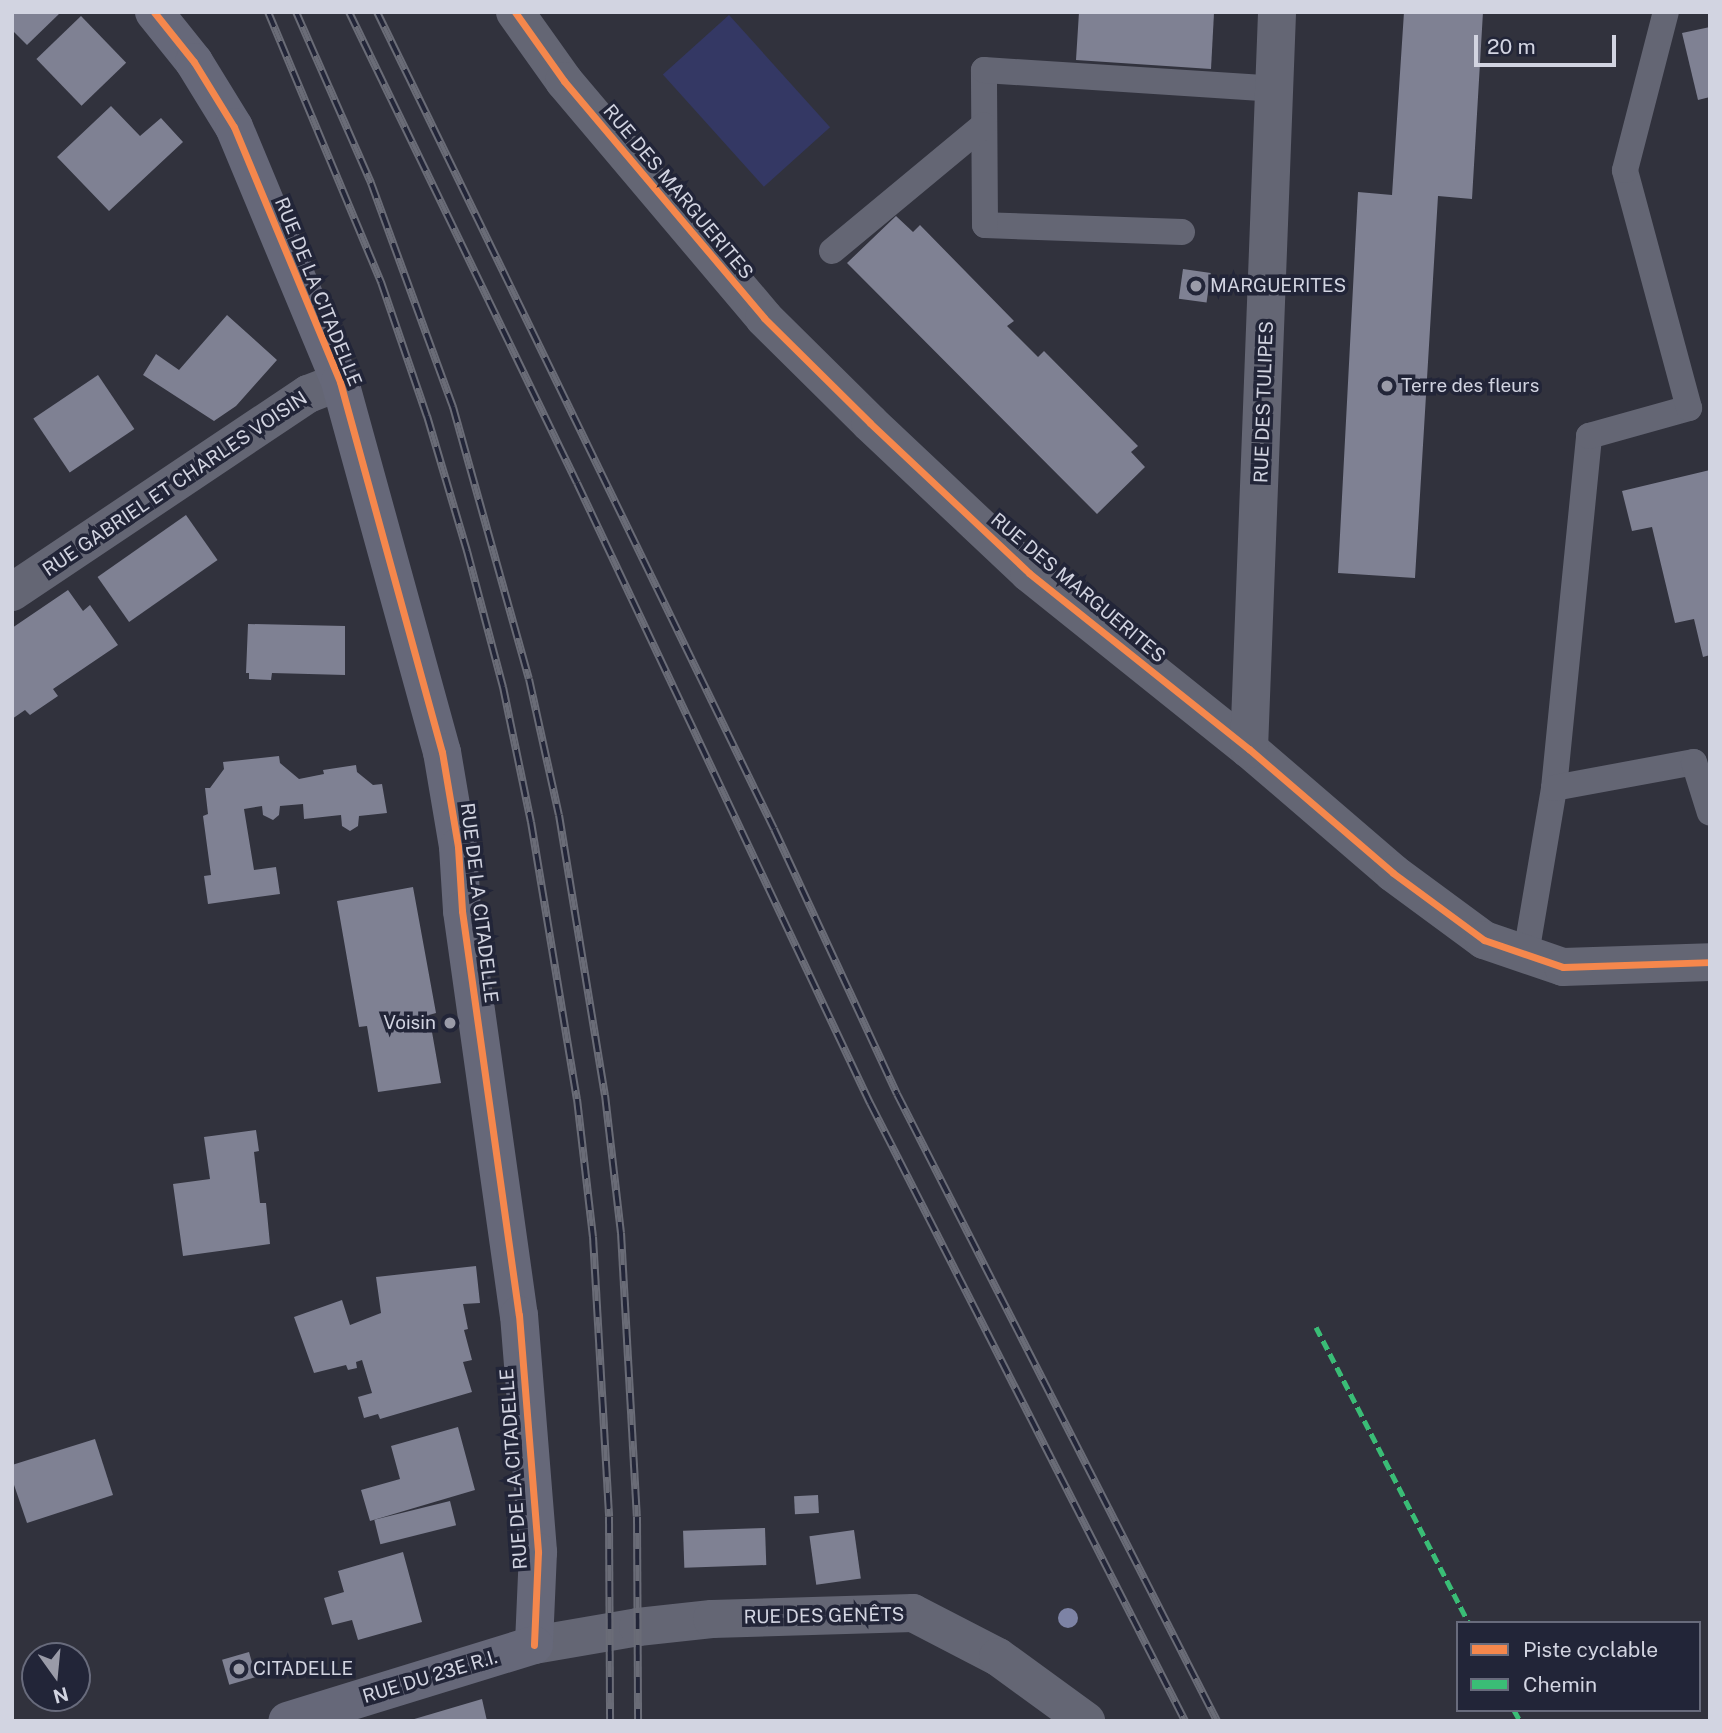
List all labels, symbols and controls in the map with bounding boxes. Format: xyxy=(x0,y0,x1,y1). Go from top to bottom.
scale bar xyxy=(1477,21,1619,65)
text: 20 m xyxy=(1487,34,1536,59)
street label: RUE DES MARGUERITES xyxy=(598,100,758,284)
street label: RUE DE LA CITADELLE xyxy=(270,194,366,390)
place label: MARGUERITES xyxy=(1210,275,1346,297)
marker: MARGUERITES xyxy=(1188,278,1204,294)
street label: RUE DES TULIPES xyxy=(1250,321,1278,483)
place label: Terre des fleurs xyxy=(1401,375,1540,397)
marker: Terre des fleurs xyxy=(1379,378,1395,394)
street label: RUE GABRIEL ET CHARLES VOISIN xyxy=(38,387,312,581)
street label: RUE DES MARGUERITES xyxy=(986,508,1170,668)
street label: RUE DE LA CITADELLE xyxy=(455,802,503,1004)
place label: Voisin xyxy=(383,1012,436,1034)
marker: Voisin xyxy=(442,1015,458,1031)
street label: RUE DE LA CITADELLE xyxy=(496,1368,532,1570)
street label: RUE DES GENÊTS xyxy=(743,1603,905,1629)
legend xyxy=(1456,1621,1701,1712)
text: Piste cyclable xyxy=(1523,1637,1658,1662)
north arrow xyxy=(21,1642,91,1712)
street label: RUE DU 23E R.I. xyxy=(360,1646,500,1708)
place label: CITADELLE xyxy=(253,1658,353,1680)
marker: CITADELLE xyxy=(231,1661,247,1677)
text: Chemin xyxy=(1523,1672,1597,1697)
text: N xyxy=(51,1683,71,1708)

